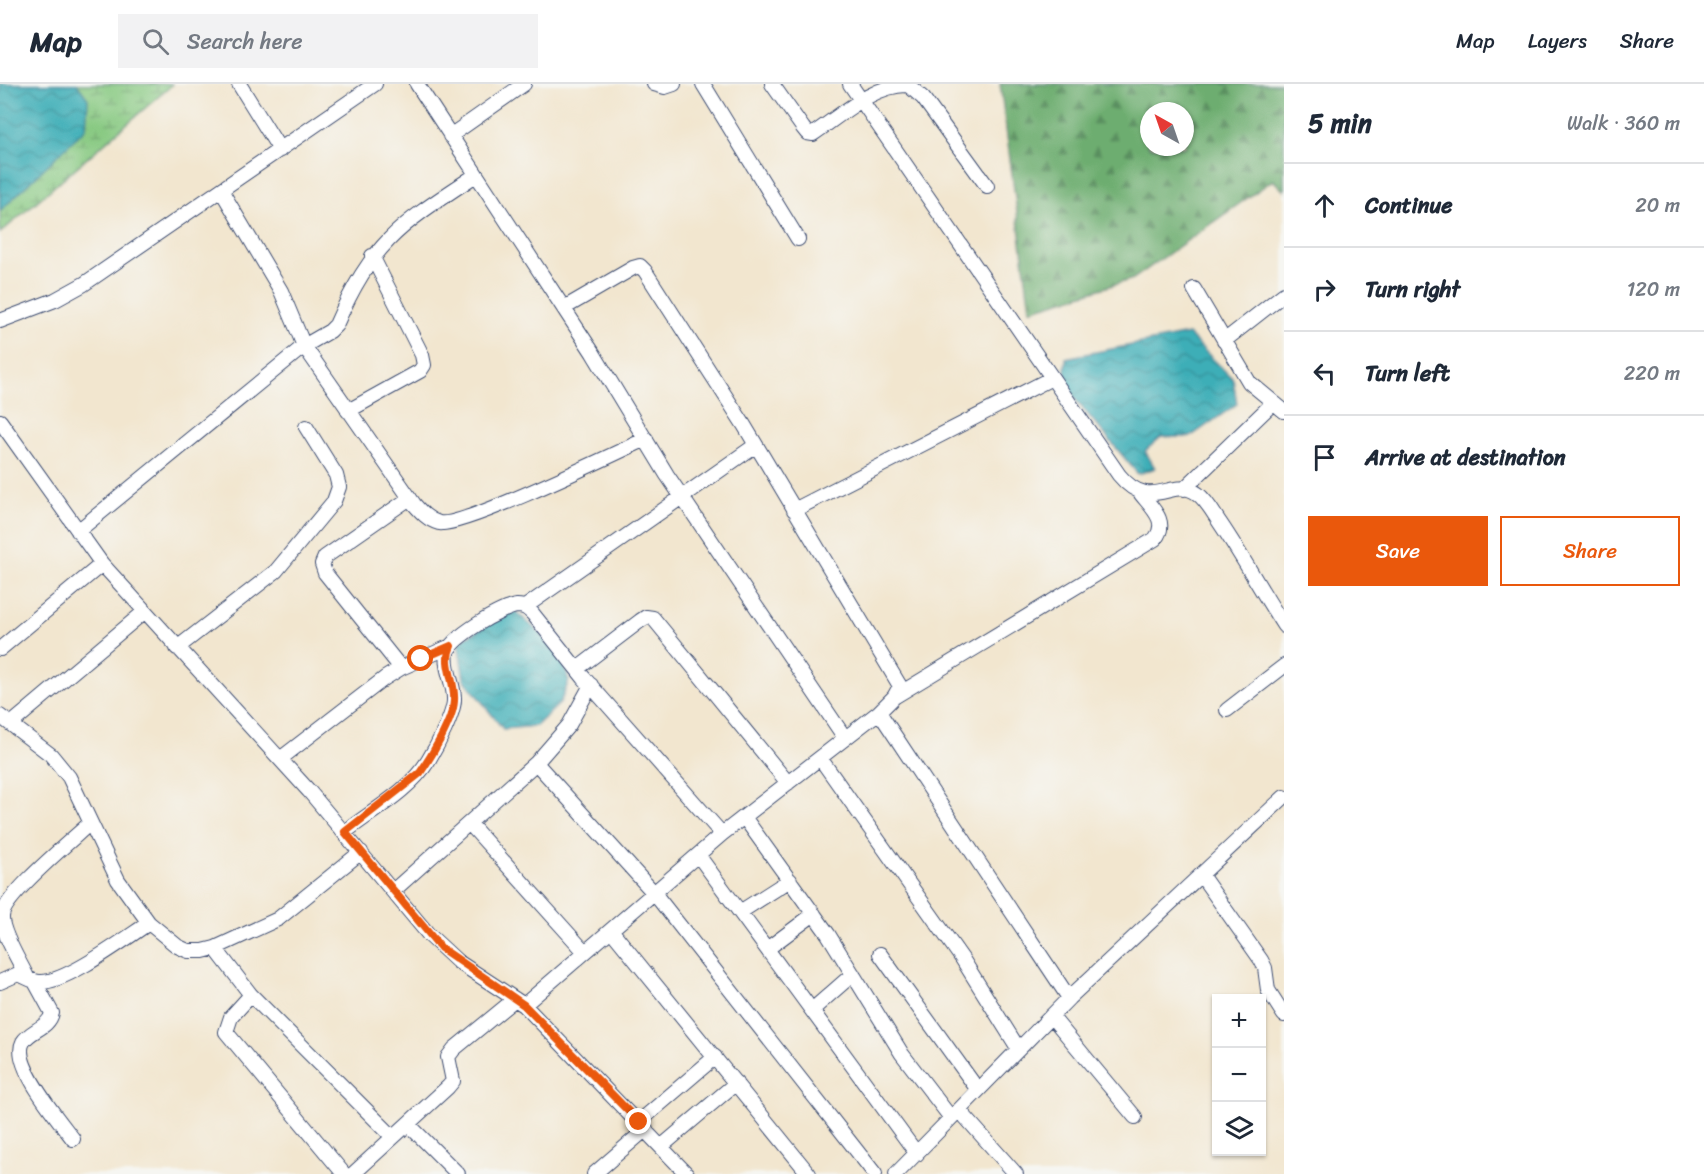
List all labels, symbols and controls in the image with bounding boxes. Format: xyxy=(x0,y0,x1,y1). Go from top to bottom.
search box xyxy=(118,14,538,68)
text: Map xyxy=(30,17,82,66)
text: Search here xyxy=(187,22,303,61)
text: Map xyxy=(1456,22,1495,60)
text: Layers xyxy=(1528,22,1587,60)
text: Share xyxy=(1620,22,1674,60)
icon: search xyxy=(139,25,172,58)
text: 5 min xyxy=(1308,100,1372,146)
north arrow xyxy=(1140,102,1194,156)
text: Walk · 360 m xyxy=(1567,106,1680,141)
text: Continue xyxy=(1365,186,1453,225)
text: 20 m xyxy=(1635,188,1680,223)
icon: ahead xyxy=(1308,189,1341,222)
text: Turn right xyxy=(1365,270,1460,309)
text: 120 m xyxy=(1627,272,1680,307)
icon: right xyxy=(1308,273,1341,306)
text: Turn left xyxy=(1365,354,1450,393)
text: 220 m xyxy=(1624,356,1680,391)
icon: left xyxy=(1308,357,1341,390)
text: Arrive at destination xyxy=(1365,438,1566,477)
icon: arrive xyxy=(1308,441,1341,474)
button: Save xyxy=(1308,516,1488,586)
button: Share xyxy=(1500,516,1680,586)
route start xyxy=(407,645,433,671)
map controls xyxy=(1212,994,1266,1156)
button: + xyxy=(1212,994,1266,1048)
button: − xyxy=(1212,1048,1266,1102)
button: layers xyxy=(1212,1102,1266,1156)
route end xyxy=(625,1108,651,1134)

